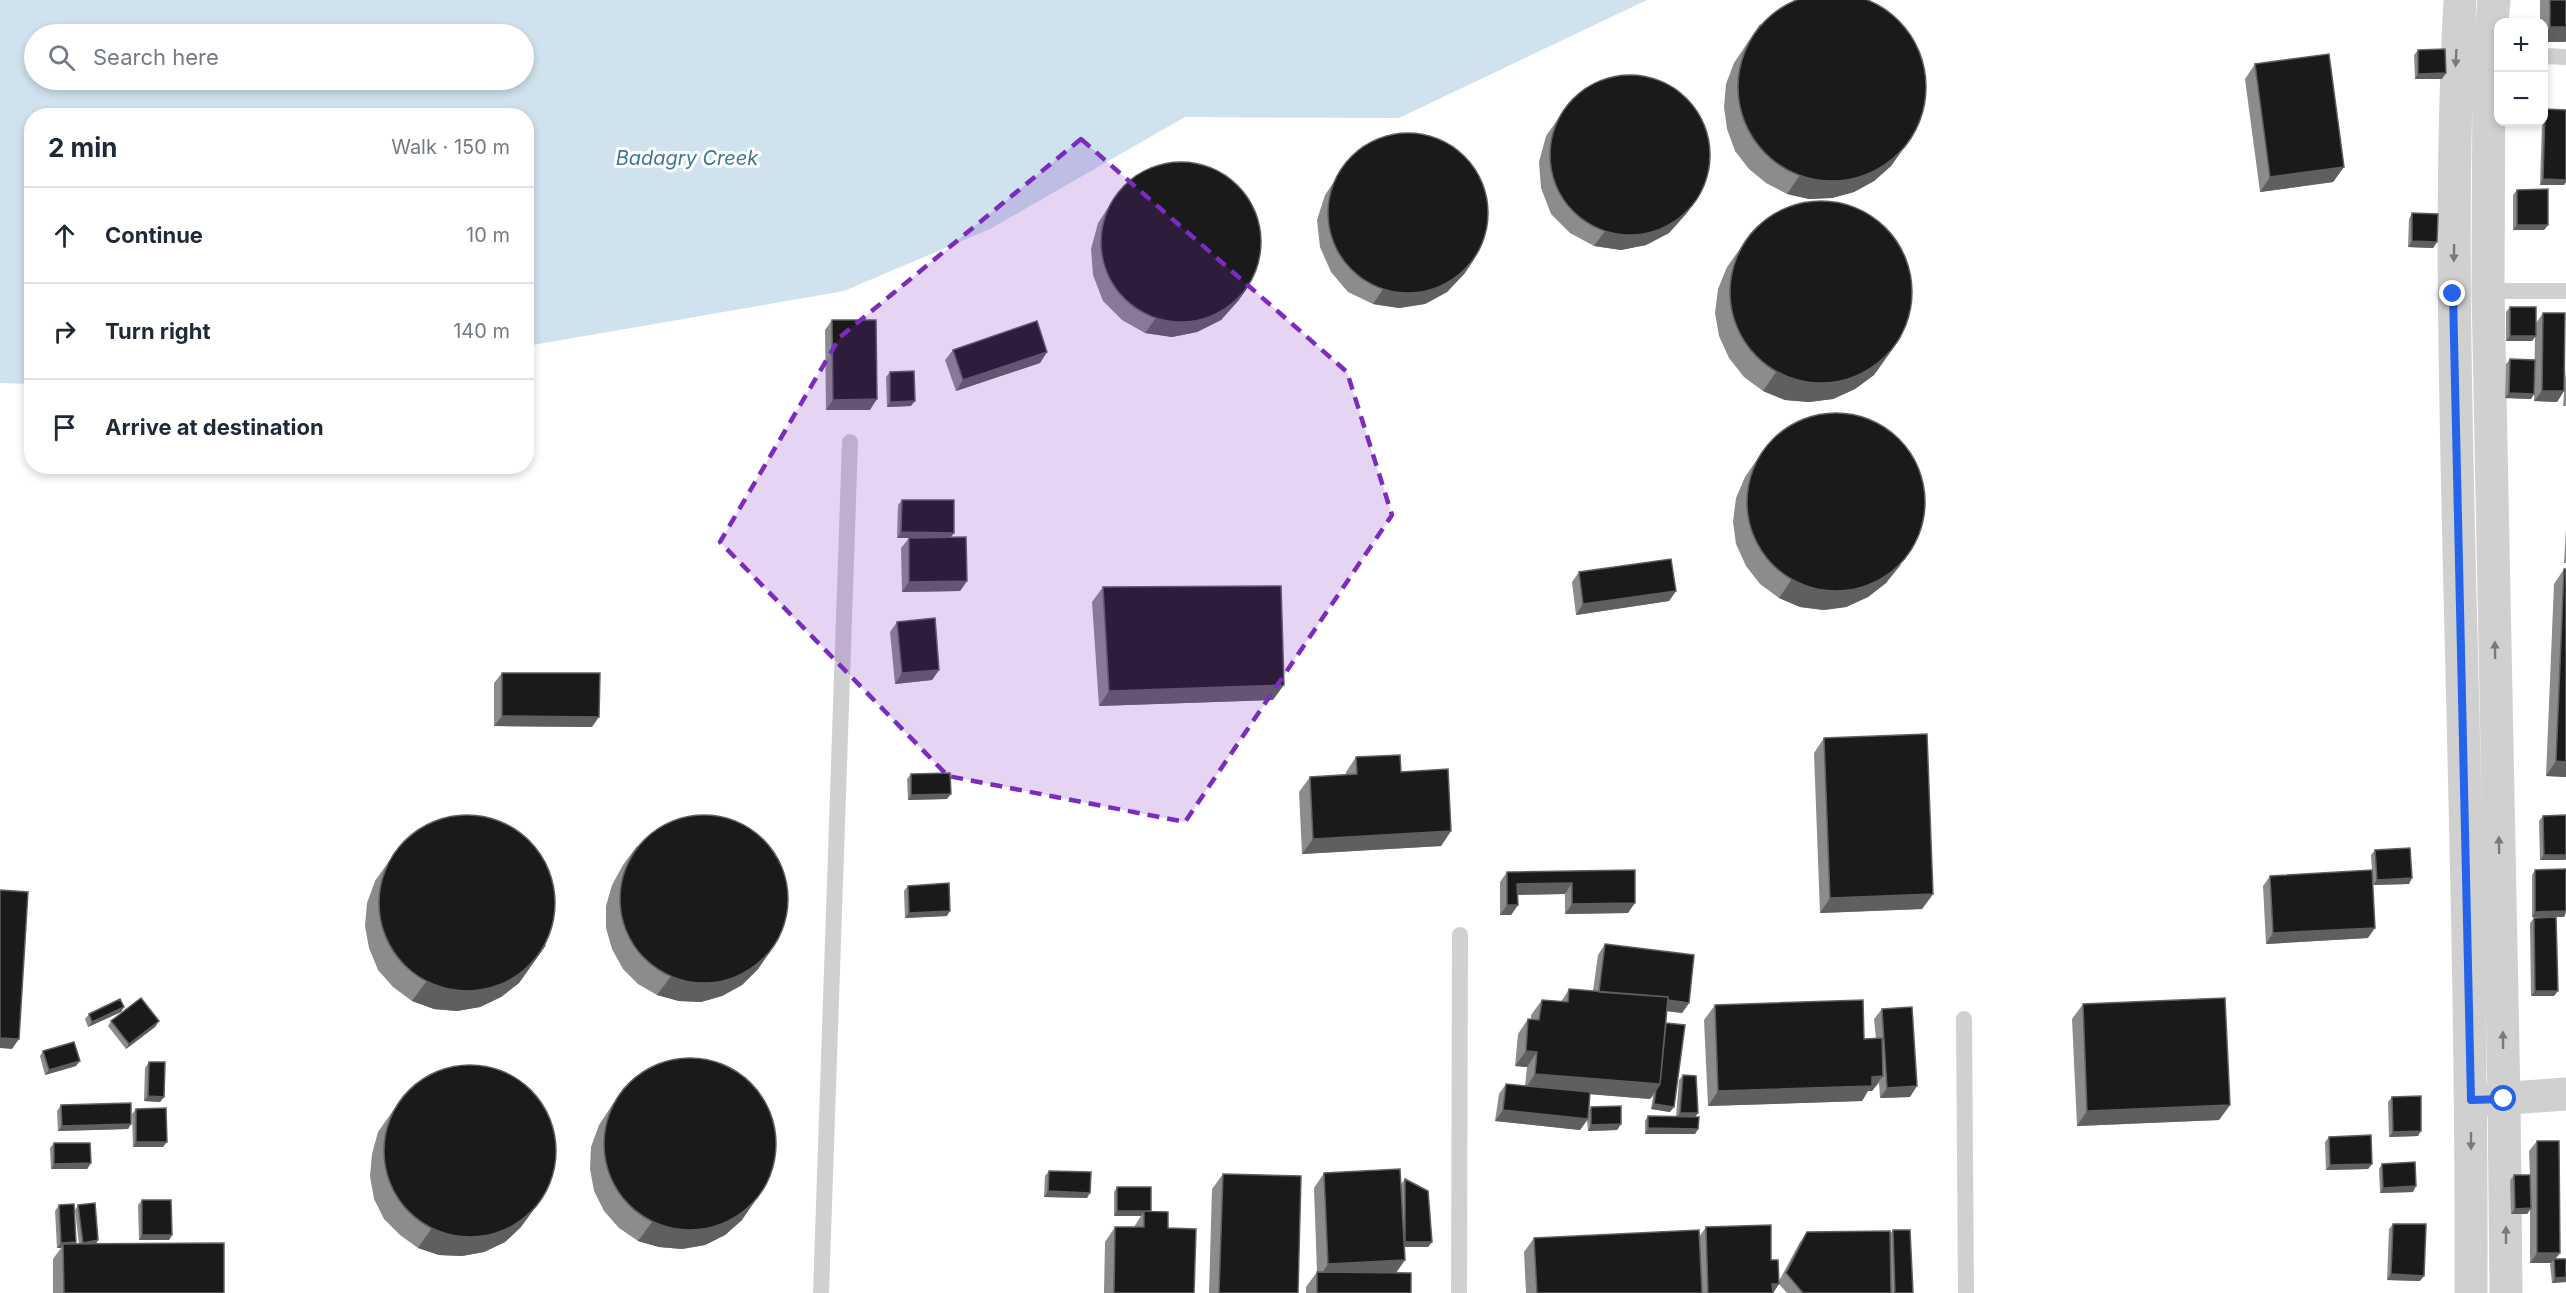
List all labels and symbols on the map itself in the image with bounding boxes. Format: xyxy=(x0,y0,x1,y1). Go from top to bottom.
one-way arrow xyxy=(2452,49,2461,68)
water label: Badagry Creek xyxy=(616,146,759,170)
one-way arrow xyxy=(2449,244,2459,263)
route end xyxy=(2439,280,2465,306)
one-way arrow xyxy=(2490,640,2500,659)
one-way arrow xyxy=(2494,835,2504,854)
one-way arrow xyxy=(2498,1030,2508,1049)
route start xyxy=(2490,1085,2516,1111)
one-way arrow xyxy=(2466,1132,2476,1151)
one-way arrow xyxy=(2501,1225,2510,1244)

